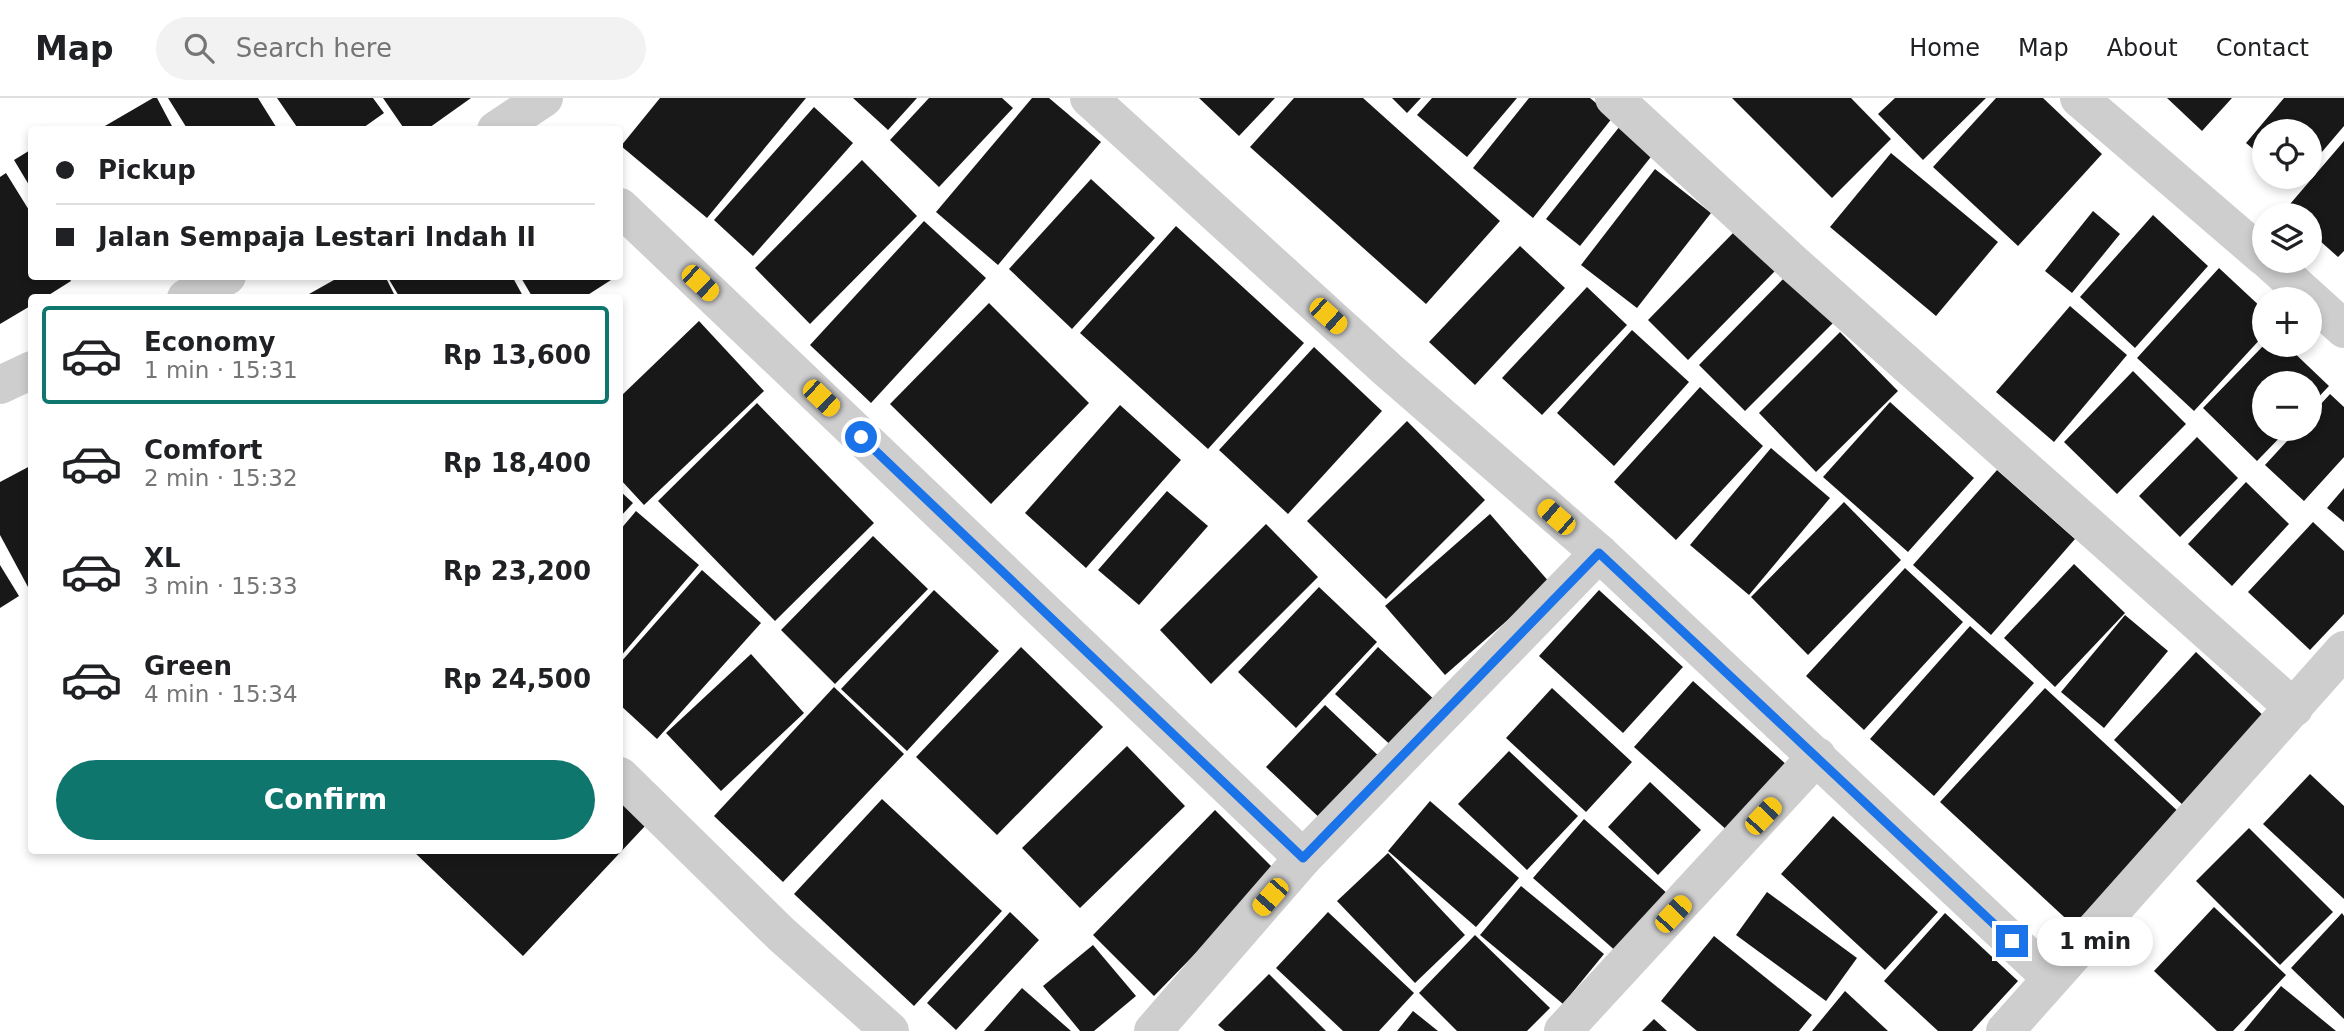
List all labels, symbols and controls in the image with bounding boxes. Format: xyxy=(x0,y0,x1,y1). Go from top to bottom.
search box xyxy=(156,17,646,80)
text: Map xyxy=(35,29,114,68)
icon: search xyxy=(180,29,218,67)
text: Search here xyxy=(236,33,392,63)
text: Home xyxy=(1909,34,1980,62)
text: Map xyxy=(2018,34,2069,62)
text: About xyxy=(2107,34,2178,62)
text: Contact xyxy=(2216,34,2309,62)
map controls xyxy=(2252,119,2322,441)
button: locate xyxy=(2252,119,2322,189)
text: Pickup xyxy=(98,155,196,185)
button: layers xyxy=(2252,203,2322,273)
text: Jalan Sempaja Lestari Indah II xyxy=(98,222,536,252)
car xyxy=(678,261,723,305)
button: + xyxy=(2252,287,2322,357)
car xyxy=(1306,294,1351,338)
icon: car xyxy=(60,324,123,387)
text: Economy xyxy=(144,327,275,357)
text: Rp 13,600 xyxy=(443,340,591,370)
text: 1 min · 15:31 xyxy=(144,357,298,383)
button: − xyxy=(2252,371,2322,441)
car xyxy=(799,376,844,420)
route start xyxy=(845,421,877,453)
icon: car xyxy=(60,432,123,495)
text: Comfort xyxy=(144,435,262,465)
text: Rp 18,400 xyxy=(443,448,591,478)
text: 2 min · 15:32 xyxy=(144,465,298,491)
car xyxy=(1534,495,1579,539)
icon: car xyxy=(60,540,123,603)
text: XL xyxy=(144,543,181,573)
text: Rp 23,200 xyxy=(443,556,591,586)
text: 3 min · 15:33 xyxy=(144,573,298,599)
icon: car xyxy=(60,648,123,711)
text: Green xyxy=(144,651,232,681)
text: Rp 24,500 xyxy=(443,664,591,694)
text: 4 min · 15:34 xyxy=(144,681,298,707)
button: Confirm xyxy=(56,760,595,840)
car xyxy=(1741,793,1786,839)
car xyxy=(1249,874,1292,920)
car xyxy=(1651,891,1696,937)
callout: 1 min xyxy=(2036,916,2152,966)
route end xyxy=(1996,925,2028,957)
text: 1 min xyxy=(2059,928,2131,954)

